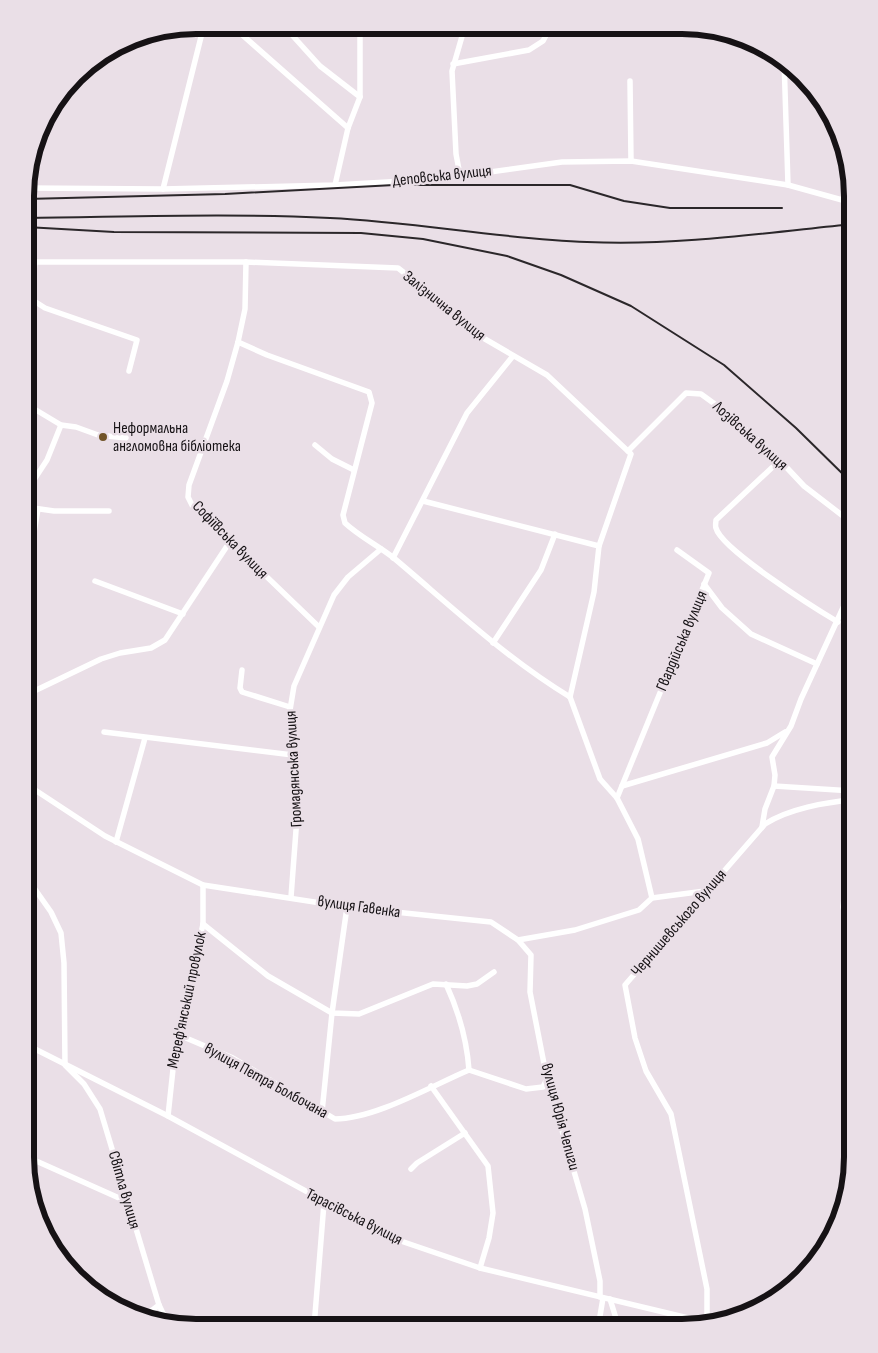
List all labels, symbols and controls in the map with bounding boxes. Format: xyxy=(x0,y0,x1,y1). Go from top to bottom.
street label: Деповська вулиця xyxy=(391,161,493,191)
street label: Залізнична вулиця xyxy=(399,267,489,345)
street label: Лозівська вулиця xyxy=(708,397,791,475)
place label: Неформальна англомовна бібліотека xyxy=(113,419,241,456)
marker: Неформальна англомовна бібліотека xyxy=(97,431,109,443)
street label: Софіївська вулиця xyxy=(188,497,272,583)
street label: Гвардійська вулиця xyxy=(652,588,712,694)
street label: Громадянська вулиця xyxy=(281,710,307,828)
street label: Чернишевського вулиця xyxy=(627,866,731,980)
street label: вулиця Гавенка xyxy=(316,892,402,922)
street label: Мереф'янський провулок xyxy=(163,929,211,1070)
street label: вулиця Петра Болбочана xyxy=(201,1039,331,1123)
street label: вулиця Юрія Чепиги xyxy=(537,1061,583,1173)
street label: Світла вулиця xyxy=(104,1149,144,1231)
street label: Тарасівська вулиця xyxy=(303,1185,405,1249)

